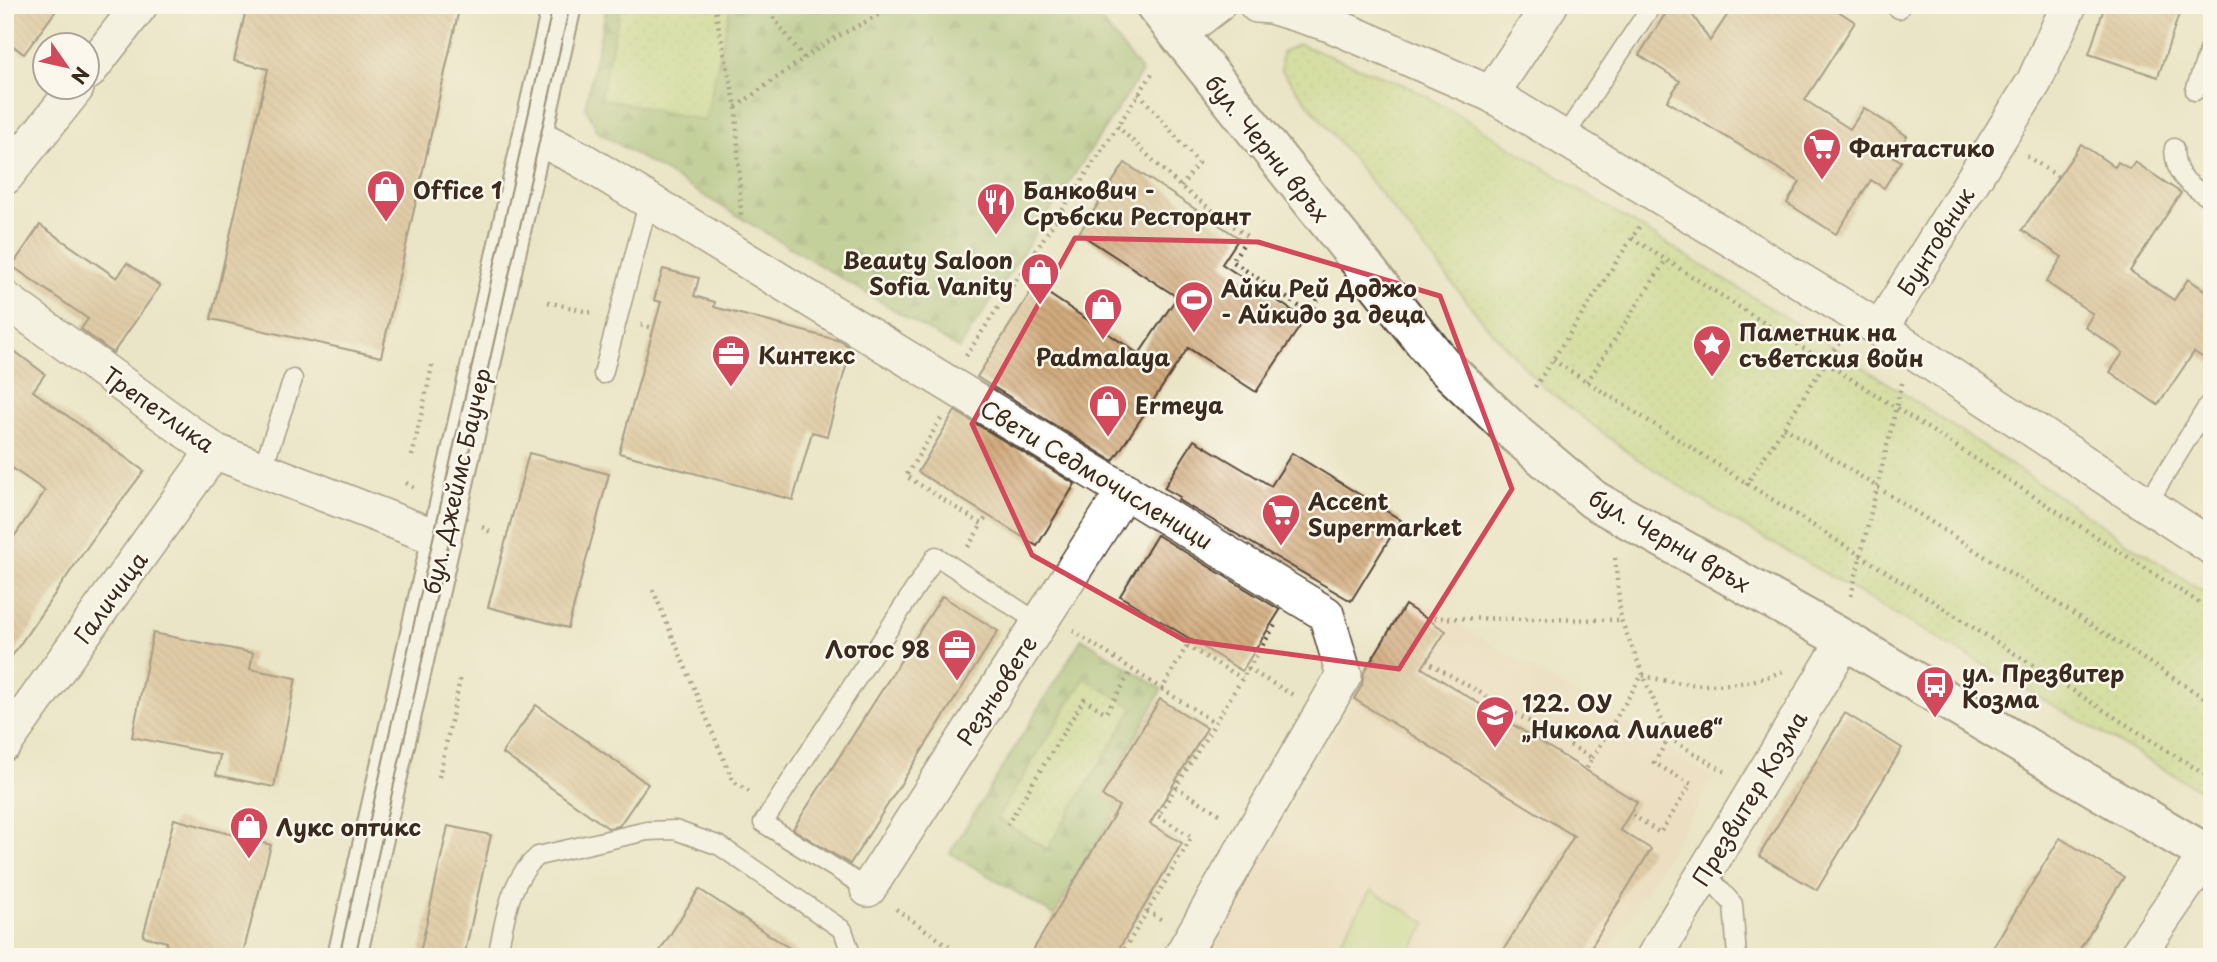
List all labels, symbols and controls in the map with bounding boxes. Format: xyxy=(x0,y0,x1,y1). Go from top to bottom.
north arrow xyxy=(32,32,102,102)
text: N xyxy=(65,62,97,90)
street label: бул. Черни връх xyxy=(1197,66,1339,230)
supermarket icon: Фантастико xyxy=(1801,126,1843,181)
place label: Фантастико xyxy=(1849,130,1995,165)
shop icon: Office 1 xyxy=(365,168,407,223)
place label: Office 1 xyxy=(413,172,502,207)
place label: Банкович - Сръбски Ресторант xyxy=(1023,172,1251,233)
street label: Бунтовник xyxy=(1888,180,1982,302)
restaurant icon: Банкович - Сръбски Ресторант xyxy=(975,181,1017,236)
place label: Beauty Saloon Sofia Vanity xyxy=(843,242,1013,303)
shop icon: Beauty Saloon Sofia Vanity xyxy=(1019,251,1061,306)
place label: Айки Рей Доджо - Айкидо за деца xyxy=(1221,270,1426,331)
sports icon: Айки Рей Доджо - Айкидо за деца xyxy=(1173,279,1215,334)
shop icon: Padmalaya xyxy=(1082,286,1124,341)
place label: Паметник на съветския войн xyxy=(1739,314,1924,375)
place icon: Паметник на съветския войн xyxy=(1691,323,1733,378)
office icon: Кинтекс xyxy=(710,333,752,388)
place label: Кинтекс xyxy=(758,337,855,372)
place label: Padmalaya xyxy=(1036,339,1170,374)
street label: Трепетлика xyxy=(96,357,223,461)
street label: бул. Джеймс Баучер xyxy=(413,364,499,598)
shop icon: Ermeya xyxy=(1087,383,1129,438)
place label: Ermeya xyxy=(1135,387,1224,422)
street label: Свети Седмочисленици xyxy=(974,390,1220,558)
street label: бул. Черни връх xyxy=(1582,479,1758,601)
place label: Accent Supermarket xyxy=(1307,483,1462,544)
supermarket icon: Accent Supermarket xyxy=(1260,492,1302,547)
street label: Галичица xyxy=(65,543,156,650)
office icon: Лотос 98 xyxy=(936,627,978,682)
street label: Резньовете xyxy=(947,628,1045,752)
place label: Лотос 98 xyxy=(825,631,930,666)
place label: ул. Презвитер Козма xyxy=(1962,655,2124,716)
bus stop icon: ул. Презвитер Козма xyxy=(1914,664,1956,719)
place label: 122. ОУ „Никола Лилиев“ xyxy=(1522,685,1723,746)
school or university icon: 122. ОУ „Никола Лилиев“ xyxy=(1474,694,1516,749)
street label: Презвитер Козма xyxy=(1683,704,1815,892)
shop icon: Лукс оптикс xyxy=(228,805,270,860)
place label: Лукс оптикс xyxy=(276,809,421,844)

